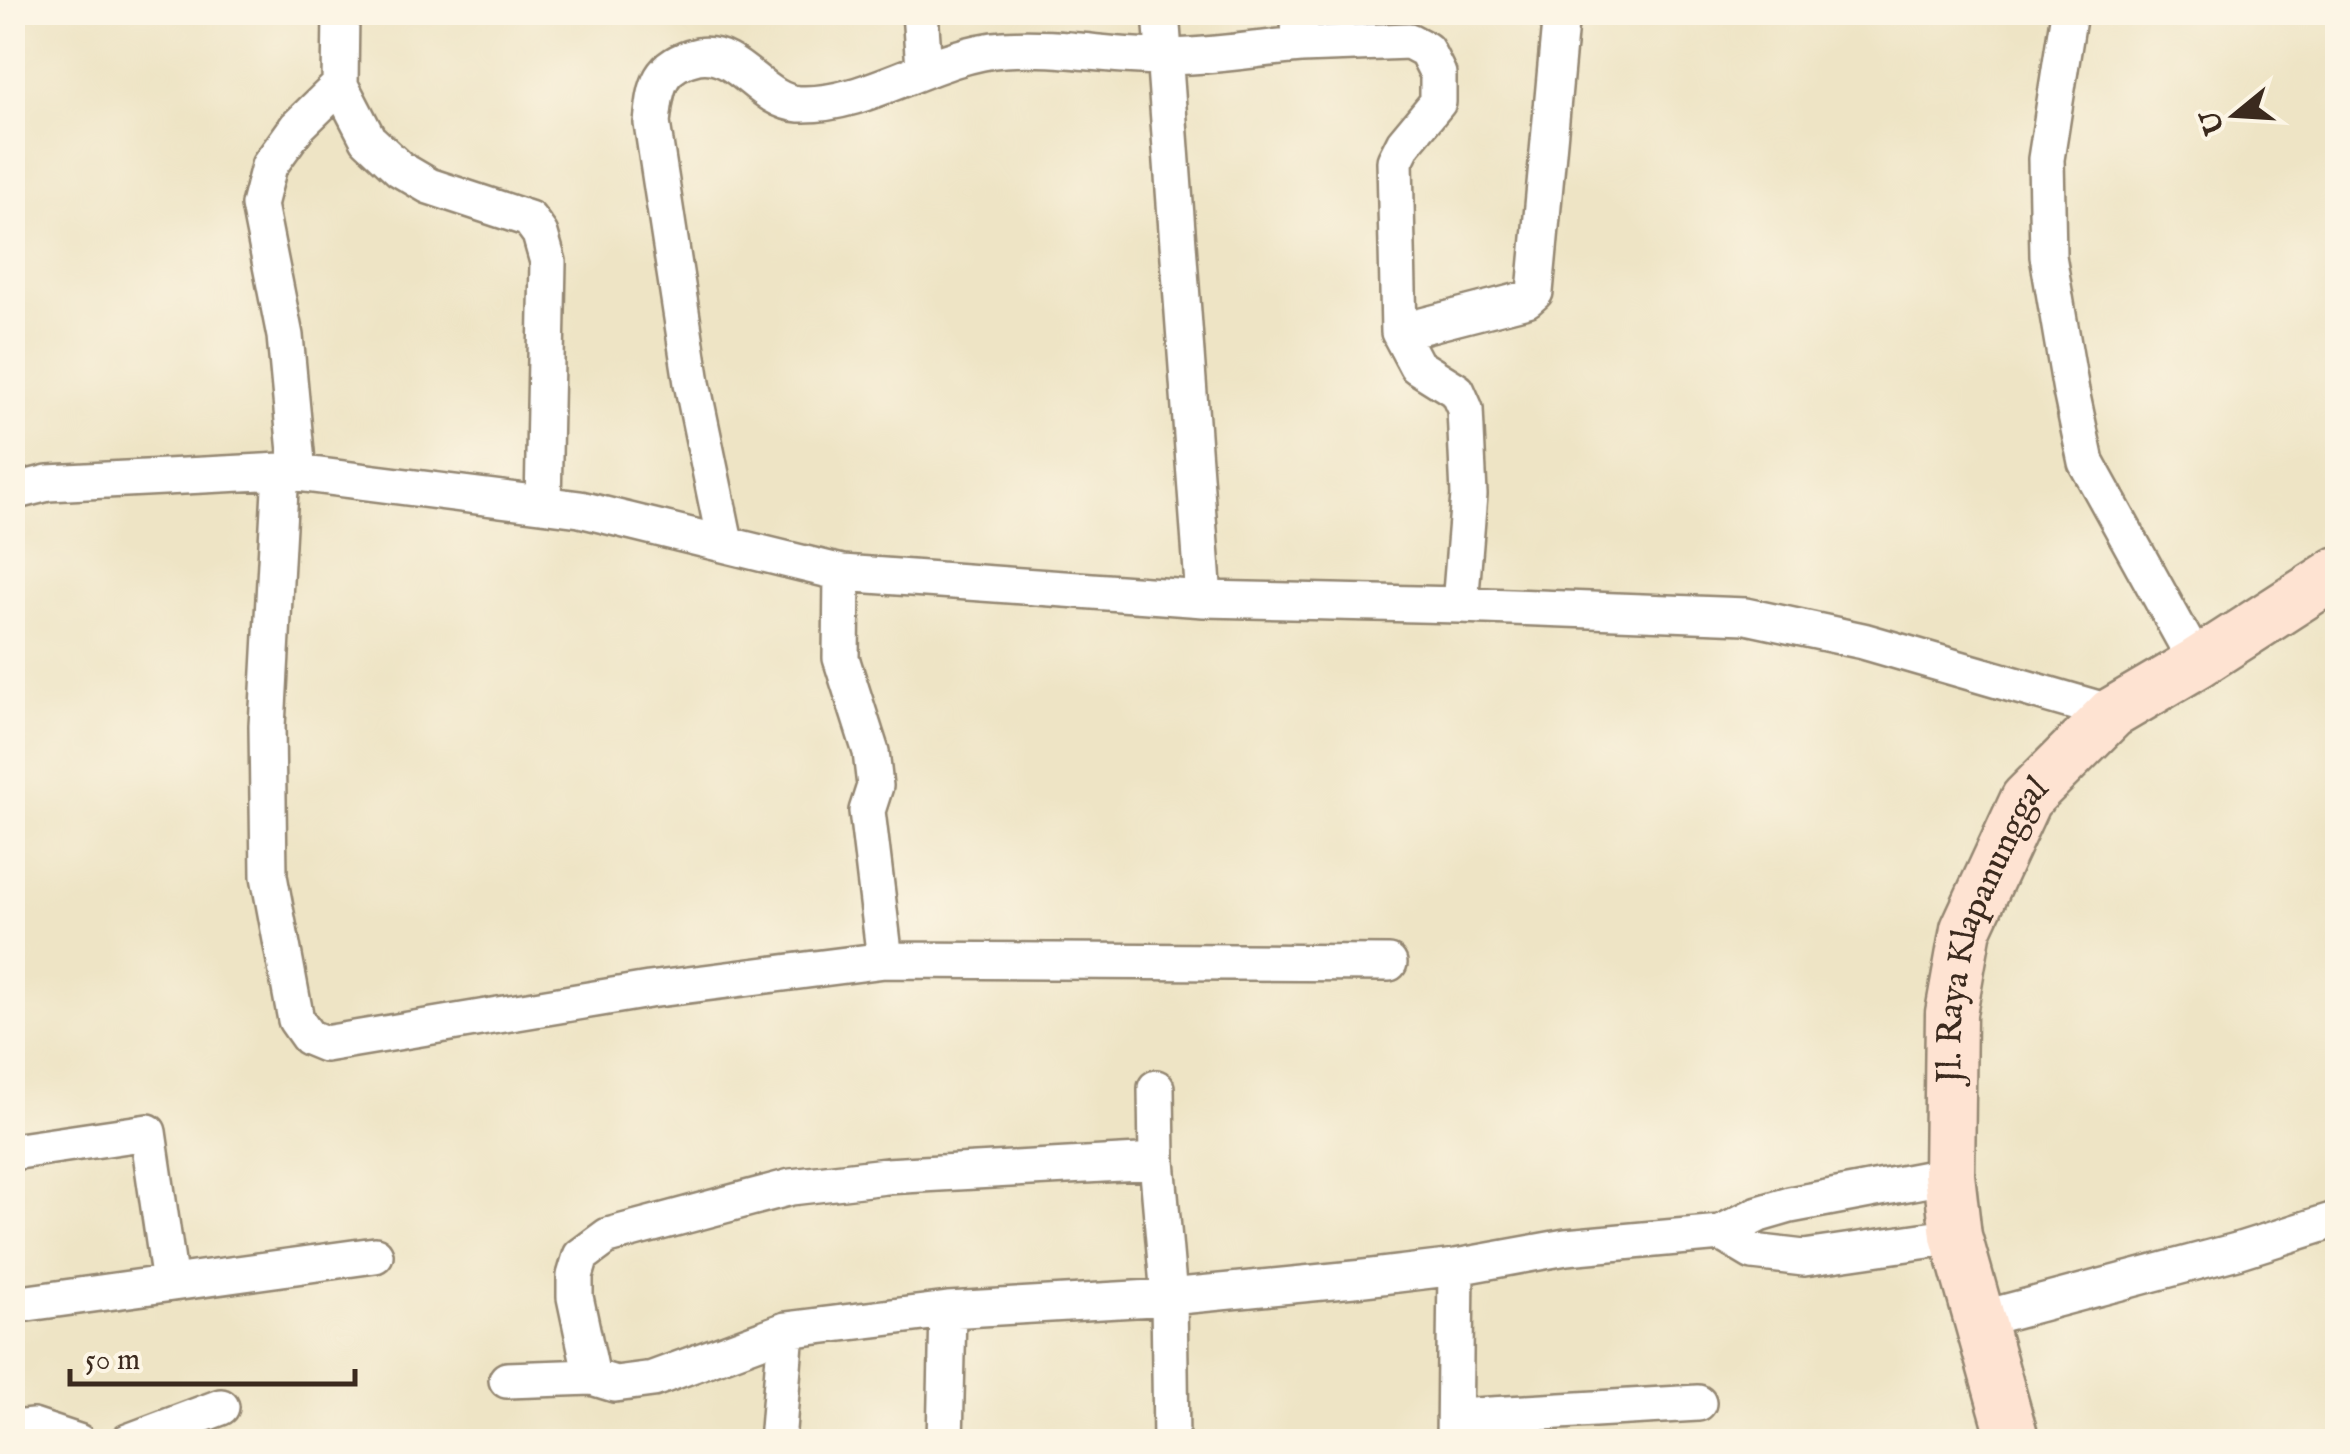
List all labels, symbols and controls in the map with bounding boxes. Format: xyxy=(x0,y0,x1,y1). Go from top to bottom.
north arrow xyxy=(2185,65,2285,165)
text: U xyxy=(2193,104,2234,139)
street label: Jl. Raya Klapanunggal xyxy=(1928,766,2059,1088)
scale bar xyxy=(70,1324,355,1386)
text: 50 m xyxy=(85,1342,140,1380)

